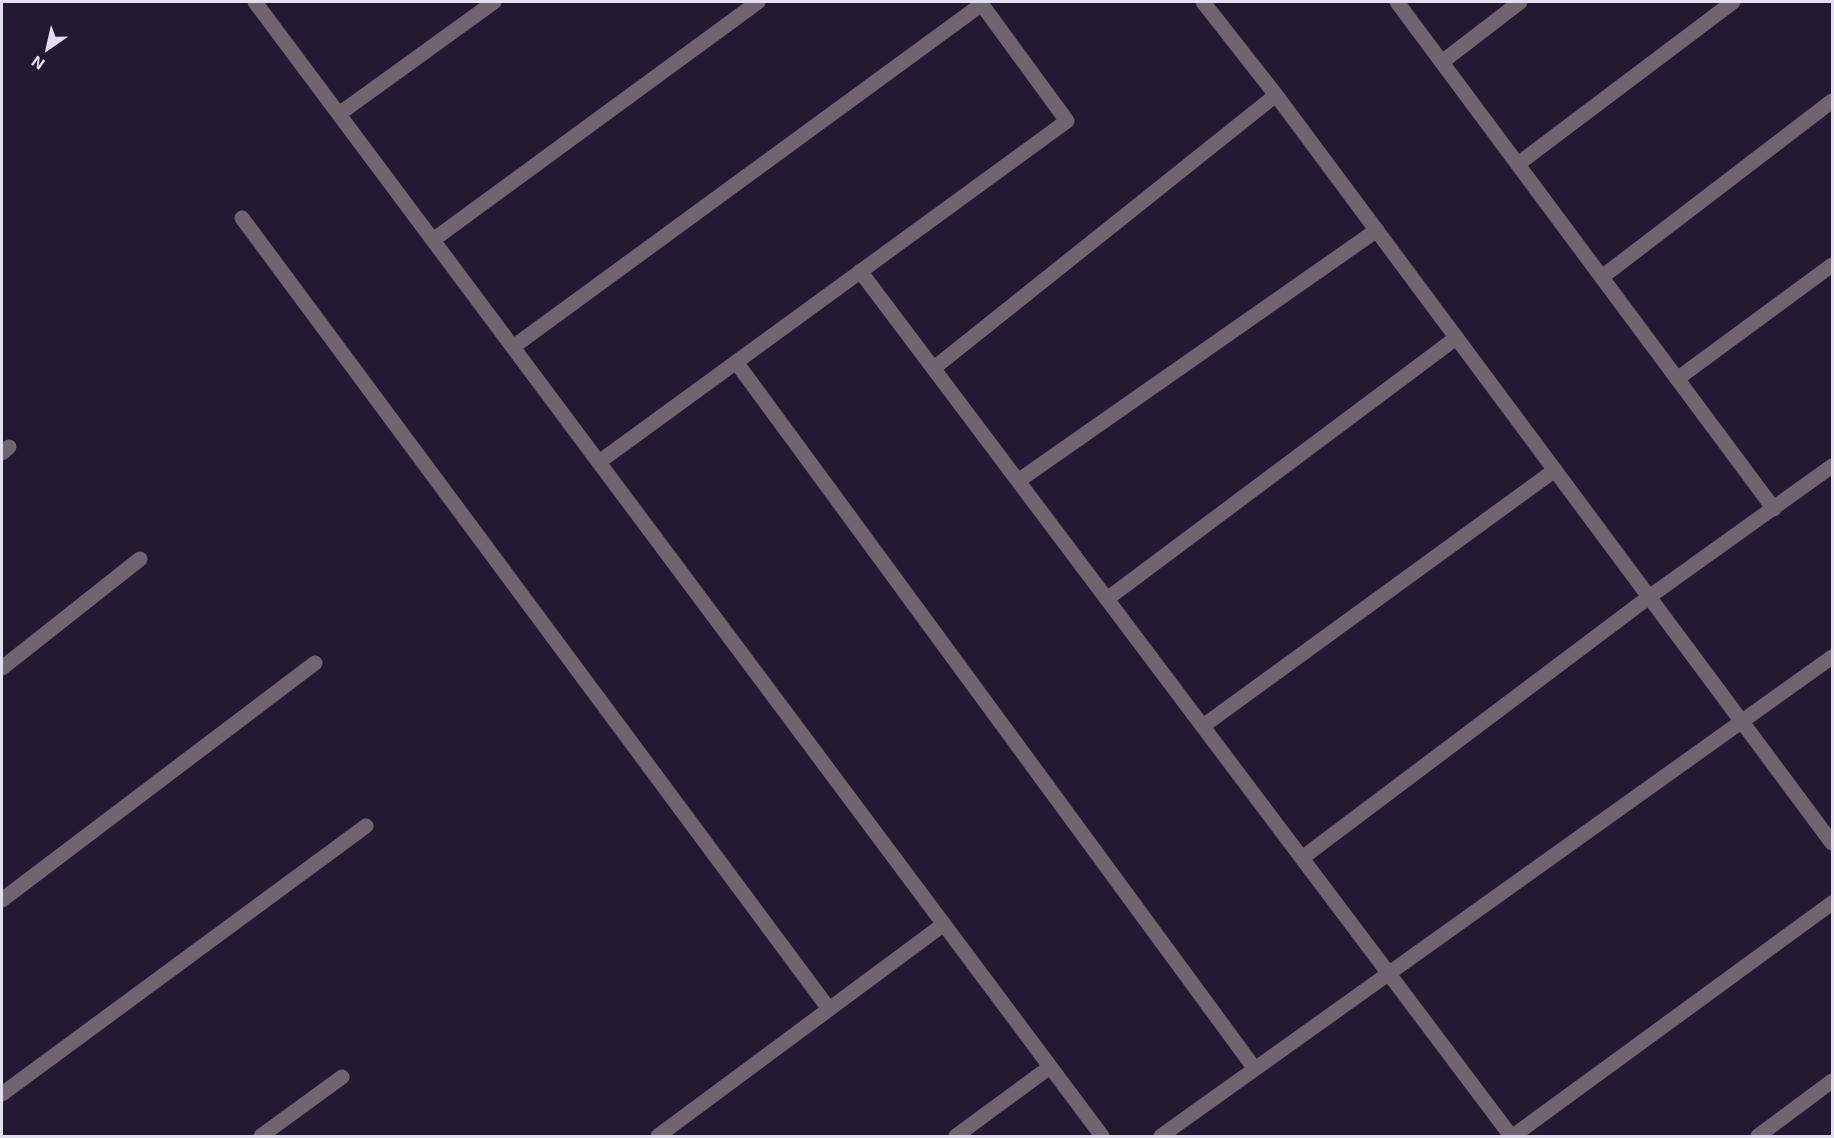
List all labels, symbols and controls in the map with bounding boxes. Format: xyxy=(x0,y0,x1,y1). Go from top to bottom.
north arrow xyxy=(18,18,78,78)
text: N xyxy=(28,52,48,74)

